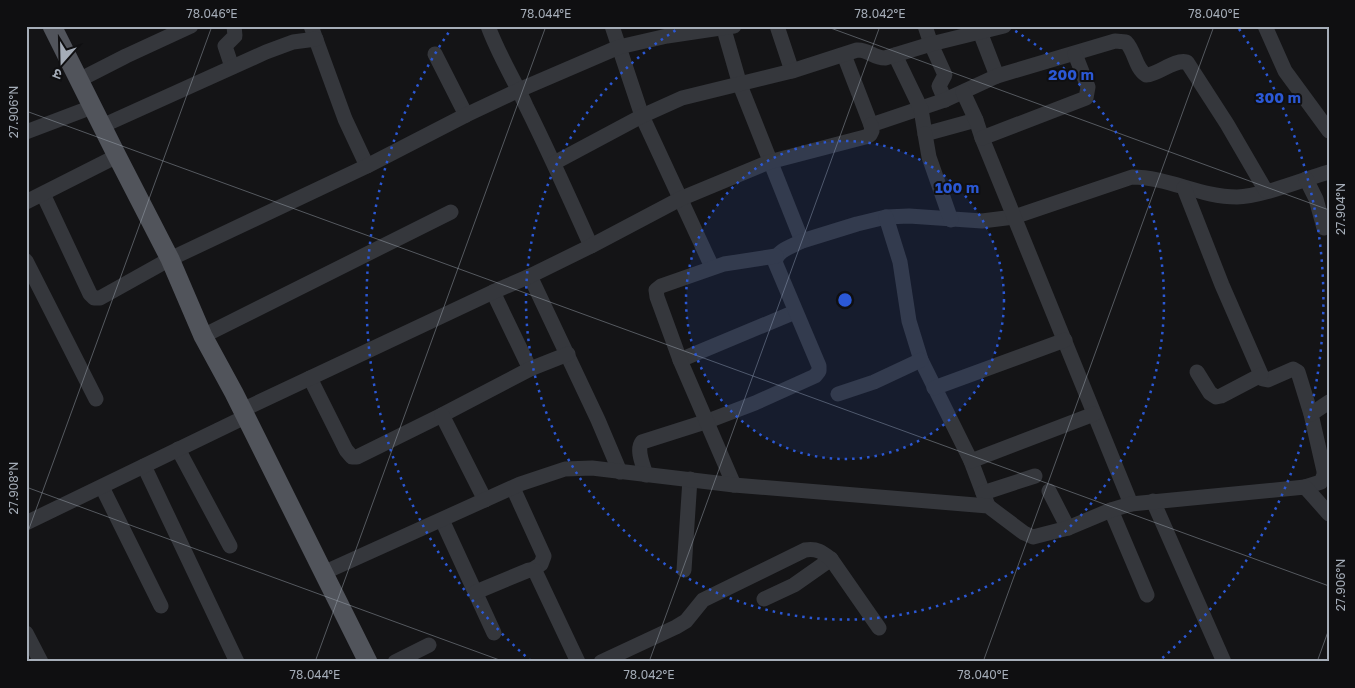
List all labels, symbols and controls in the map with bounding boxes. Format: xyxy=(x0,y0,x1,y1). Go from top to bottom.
text: 78.046°E xyxy=(186,6,238,21)
text: 78.044°E xyxy=(521,6,571,21)
text: 78.042°E xyxy=(854,6,906,21)
text: 78.040°E xyxy=(1188,6,1240,21)
north arrow xyxy=(38,38,88,88)
text: उ xyxy=(50,65,64,84)
text: 200 m xyxy=(1048,65,1094,83)
text: 27.906°N xyxy=(6,86,21,138)
text: 300 m xyxy=(1255,88,1301,106)
text: 100 m xyxy=(935,178,979,196)
text: 27.904°N xyxy=(1333,183,1348,235)
centre of rings xyxy=(836,291,854,309)
text: 27.908°N xyxy=(6,462,21,514)
text: 27.906°N xyxy=(1333,559,1348,611)
text: 78.044°E xyxy=(290,667,340,682)
text: 78.042°E xyxy=(623,667,675,682)
text: 78.040°E xyxy=(957,667,1009,682)

